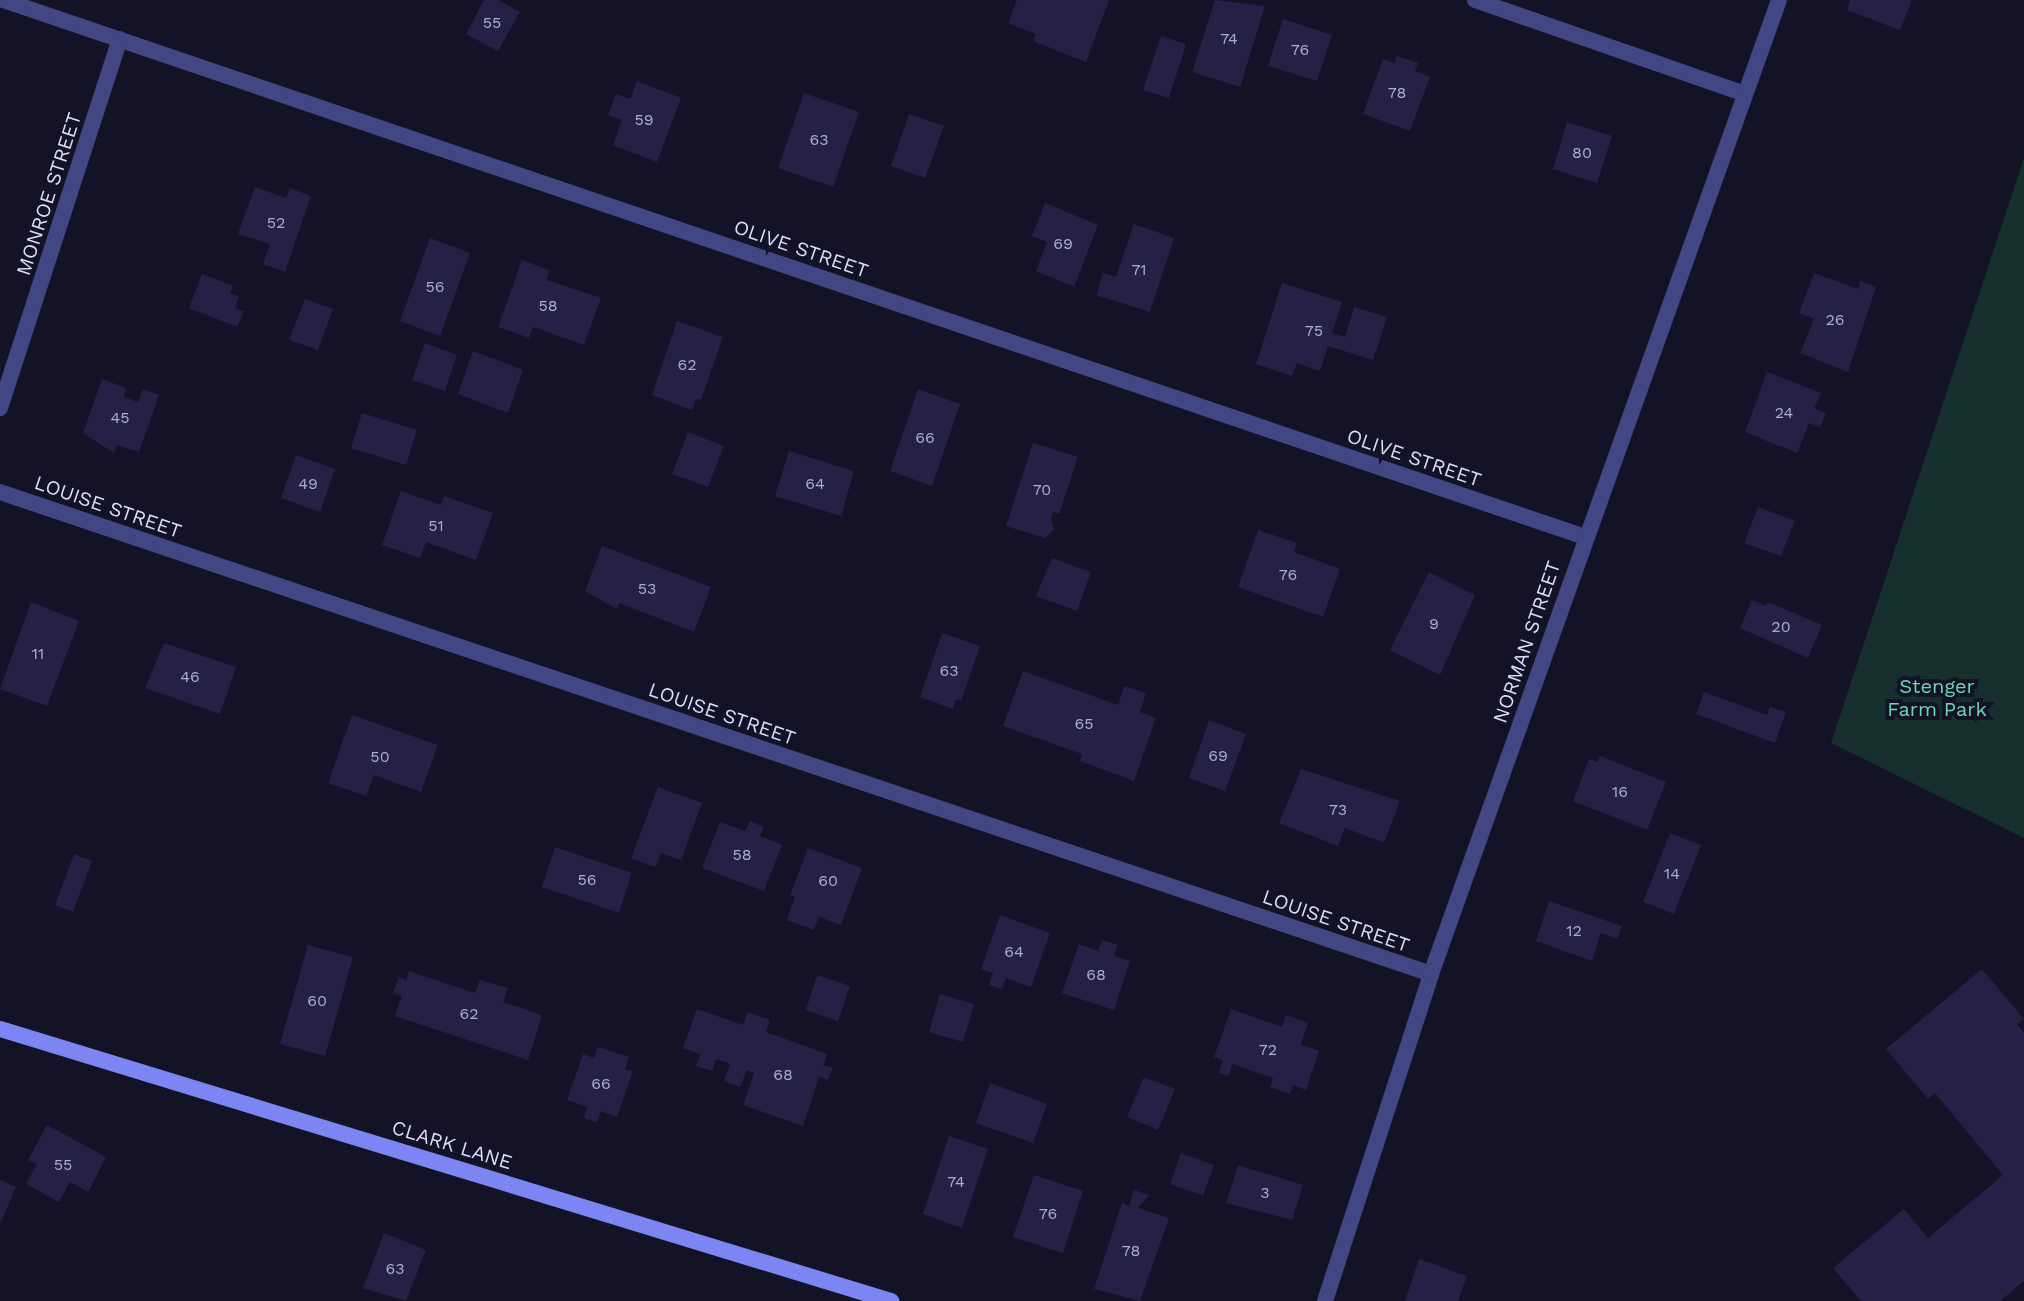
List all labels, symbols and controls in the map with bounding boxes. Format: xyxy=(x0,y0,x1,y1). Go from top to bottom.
house number: 55 xyxy=(483,13,501,33)
house number: 74 xyxy=(1220,29,1238,49)
house number: 76 xyxy=(1291,40,1309,60)
house number: 78 xyxy=(1388,83,1406,103)
street label: MONROE STREET xyxy=(11,110,87,278)
house number: 59 xyxy=(634,110,654,130)
house number: 63 xyxy=(809,130,829,150)
house number: 80 xyxy=(1572,143,1592,163)
house number: 52 xyxy=(267,213,285,233)
street label: OLIVE STREET xyxy=(731,215,871,283)
house number: 69 xyxy=(1053,234,1073,254)
house number: 71 xyxy=(1131,260,1147,280)
house number: 56 xyxy=(425,277,445,297)
house number: 58 xyxy=(538,296,558,316)
house number: 26 xyxy=(1825,310,1845,330)
house number: 75 xyxy=(1305,321,1323,341)
house number: 62 xyxy=(677,355,697,375)
house number: 24 xyxy=(1775,403,1793,423)
house number: 45 xyxy=(110,408,130,428)
street label: OLIVE STREET xyxy=(1344,424,1484,492)
house number: 66 xyxy=(915,428,935,448)
street label: LOUISE STREET xyxy=(31,471,185,543)
house number: 49 xyxy=(298,474,318,494)
house number: 64 xyxy=(805,474,825,494)
house number: 70 xyxy=(1033,480,1051,500)
house number: 51 xyxy=(428,516,444,536)
street label: NORMAN STREET xyxy=(1488,558,1566,726)
house number: 76 xyxy=(1279,565,1297,585)
house number: 53 xyxy=(638,579,656,599)
house number: 9 xyxy=(1429,614,1439,634)
house number: 20 xyxy=(1771,617,1791,637)
house number: 11 xyxy=(32,644,44,664)
house number: 63 xyxy=(939,661,959,681)
house number: 46 xyxy=(180,667,200,687)
park label: Stenger Farm Park xyxy=(1887,675,1987,722)
street label: LOUISE STREET xyxy=(645,678,799,750)
house number: 65 xyxy=(1074,714,1094,734)
house number: 69 xyxy=(1208,746,1228,766)
house number: 50 xyxy=(370,747,390,767)
house number: 16 xyxy=(1612,782,1628,802)
house number: 73 xyxy=(1329,800,1347,820)
house number: 58 xyxy=(732,845,752,865)
house number: 14 xyxy=(1664,864,1680,884)
house number: 56 xyxy=(577,870,597,890)
house number: 60 xyxy=(818,871,838,891)
street label: LOUISE STREET xyxy=(1259,885,1413,957)
house number: 12 xyxy=(1566,921,1582,941)
house number: 64 xyxy=(1004,942,1024,962)
house number: 68 xyxy=(1086,965,1106,985)
house number: 60 xyxy=(307,991,327,1011)
house number: 62 xyxy=(459,1004,479,1024)
house number: 72 xyxy=(1259,1040,1277,1060)
house number: 68 xyxy=(773,1065,793,1085)
house number: 66 xyxy=(591,1074,611,1094)
street label: CLARK LANE xyxy=(389,1115,515,1175)
house number: 55 xyxy=(54,1155,72,1175)
house number: 74 xyxy=(947,1172,965,1192)
house number: 3 xyxy=(1260,1183,1270,1203)
house number: 76 xyxy=(1039,1204,1057,1224)
house number: 78 xyxy=(1122,1241,1140,1261)
house number: 63 xyxy=(385,1259,405,1279)

